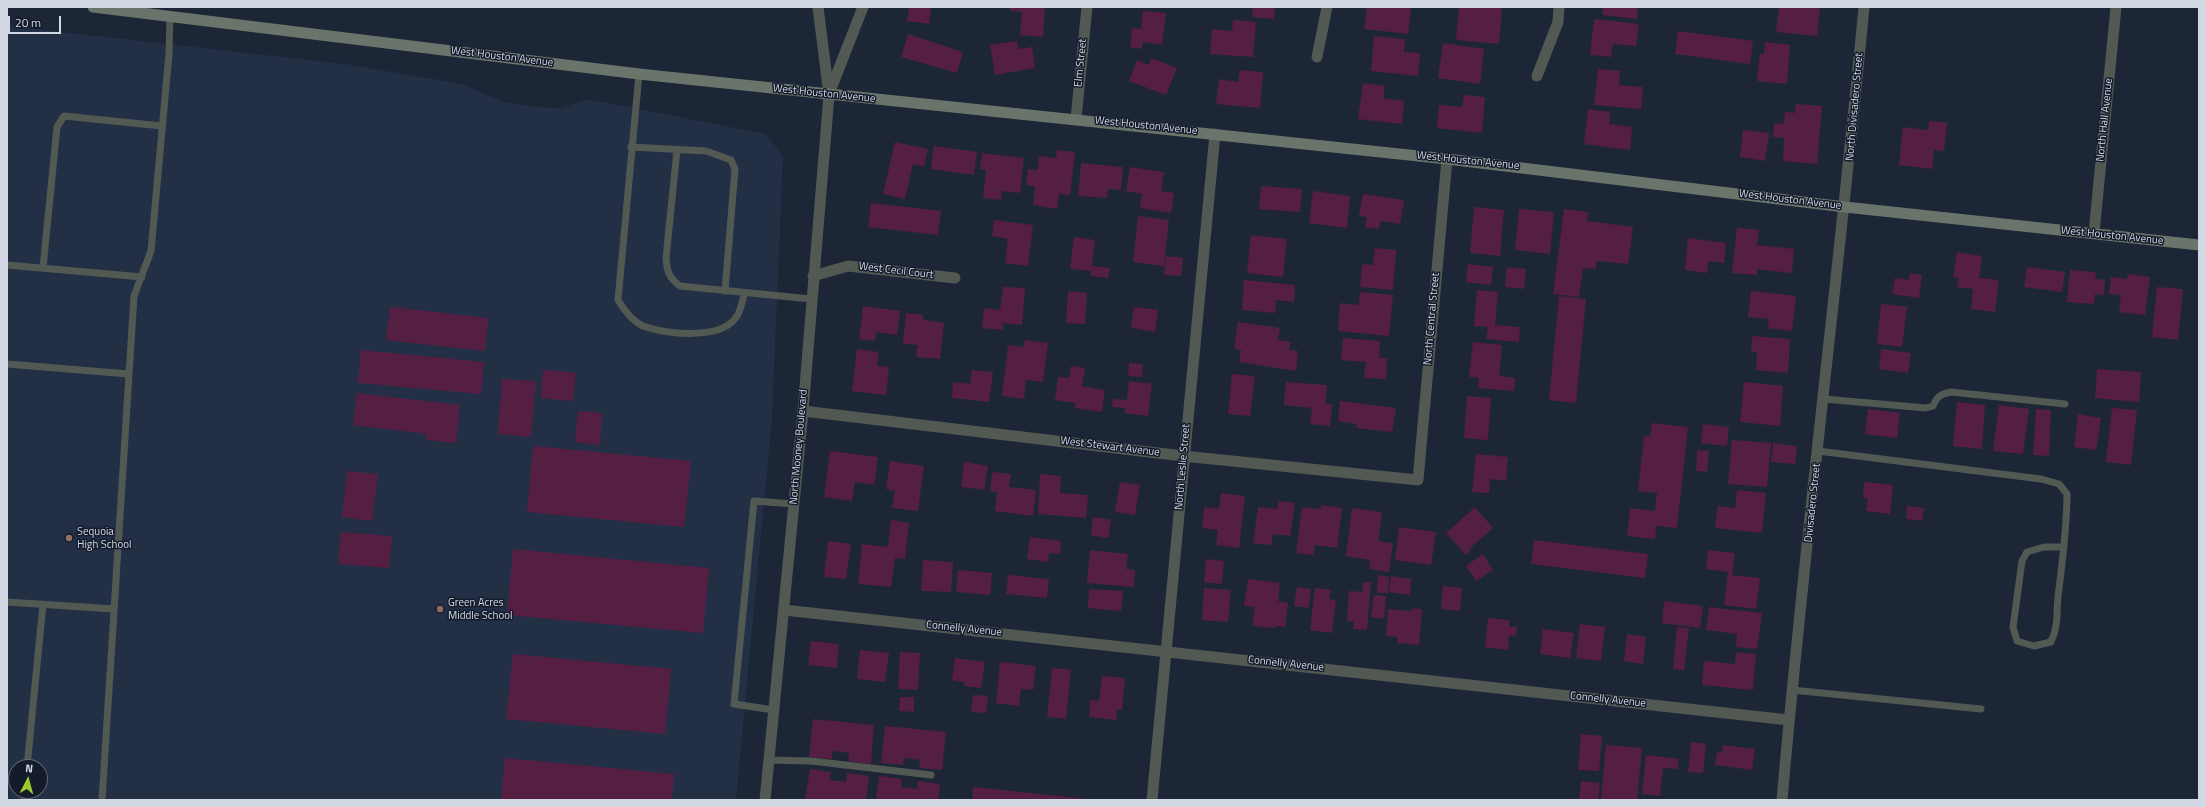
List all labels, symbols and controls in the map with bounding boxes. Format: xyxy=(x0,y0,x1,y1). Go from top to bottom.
scale bar xyxy=(10,8,63,34)
text: 20 m xyxy=(15,13,41,32)
street label: Elm Street xyxy=(1072,38,1090,88)
street label: West Houston Avenue xyxy=(450,44,554,70)
street label: North Divisadero Street xyxy=(1844,52,1866,162)
street label: North Hall Avenue xyxy=(2094,78,2116,162)
street label: West Houston Avenue xyxy=(772,82,876,106)
street label: West Houston Avenue xyxy=(1094,114,1198,138)
street label: West Houston Avenue xyxy=(1416,149,1520,173)
street label: West Houston Avenue xyxy=(1738,187,1842,213)
street label: West Houston Avenue xyxy=(2060,224,2164,248)
street label: West Cecil Court xyxy=(858,260,934,282)
street label: North Central Street xyxy=(1421,272,1443,366)
street label: North Mooney Boulevard xyxy=(787,389,811,505)
street label: North Leslie Street xyxy=(1173,423,1193,511)
street label: West Stewart Avenue xyxy=(1060,434,1160,460)
street label: Divisadero Street xyxy=(1802,463,1824,543)
place label: Sequoia High School xyxy=(77,525,132,551)
marker: Sequoia High School xyxy=(64,533,74,543)
place label: Green Acres Middle School xyxy=(448,596,513,622)
marker: Green Acres Middle School xyxy=(435,604,445,614)
street label: Connelly Avenue xyxy=(925,618,1003,640)
street label: Connelly Avenue xyxy=(1247,653,1325,675)
street label: Connelly Avenue xyxy=(1569,689,1647,711)
north arrow xyxy=(8,759,48,799)
text: N xyxy=(25,760,34,776)

